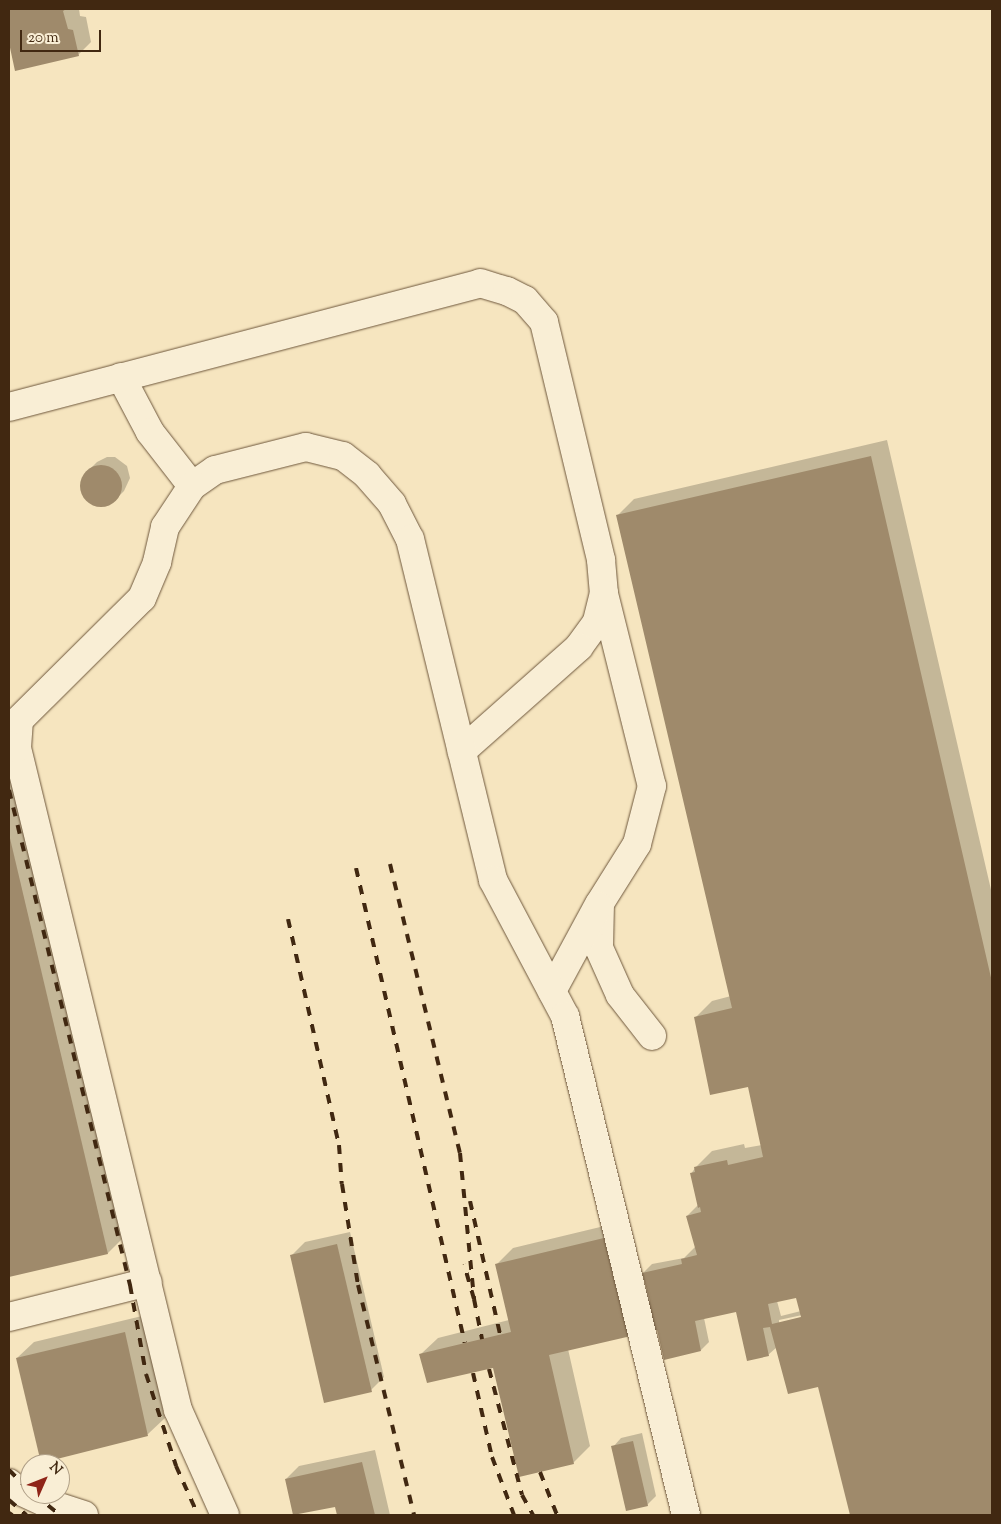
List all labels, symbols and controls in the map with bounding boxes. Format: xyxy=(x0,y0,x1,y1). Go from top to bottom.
scale bar xyxy=(22,20,104,52)
text: 20 m xyxy=(28,28,59,49)
north arrow xyxy=(20,1454,70,1504)
text: N xyxy=(44,1458,66,1480)

